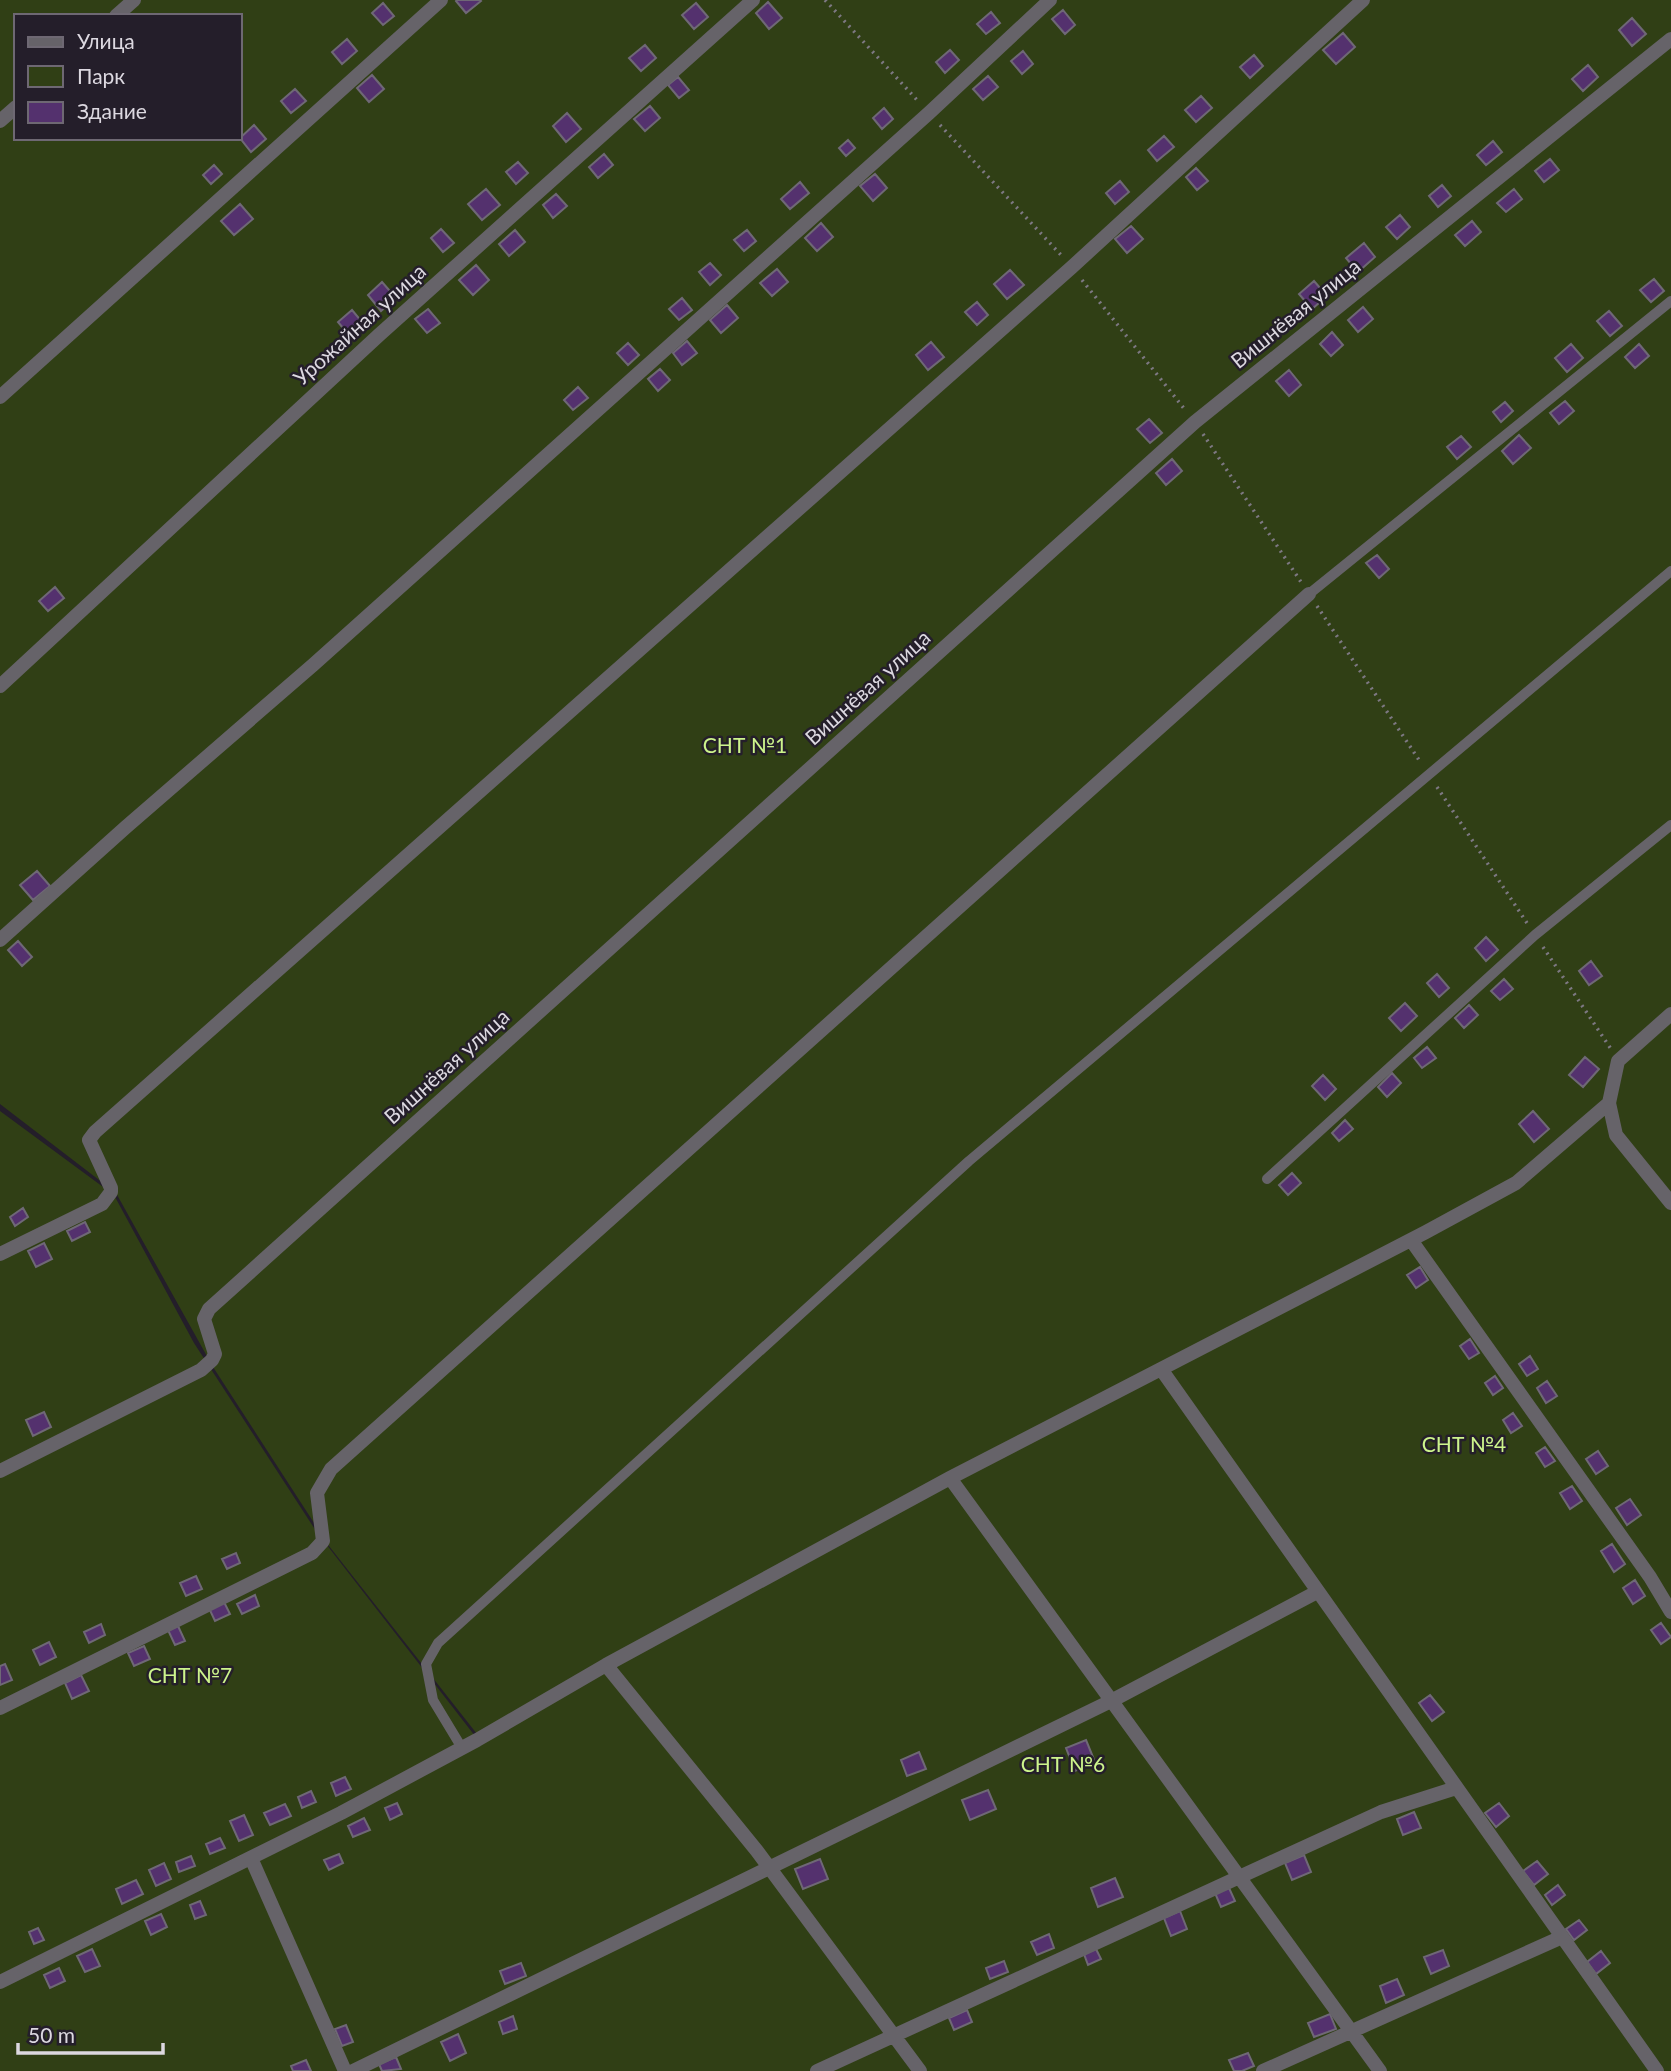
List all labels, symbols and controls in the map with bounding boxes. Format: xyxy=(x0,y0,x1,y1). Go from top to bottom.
legend xyxy=(14,14,242,140)
text: Улица xyxy=(77,28,135,53)
text: Парк xyxy=(77,63,125,88)
text: Здание xyxy=(77,98,147,123)
street label: Вишнёвая улица xyxy=(1225,253,1365,373)
street label: Урожайная улица xyxy=(288,258,430,390)
street label: Вишнёвая улица xyxy=(799,624,935,750)
park label: СНТ №1 xyxy=(703,732,787,757)
street label: Вишнёвая улица xyxy=(378,1003,514,1129)
park label: СНТ №4 xyxy=(1422,1431,1506,1456)
park label: СНТ №7 xyxy=(148,1662,232,1687)
park label: СНТ №6 xyxy=(1021,1751,1105,1776)
scale bar xyxy=(18,2011,163,2056)
text: 50 m xyxy=(28,2022,75,2047)

